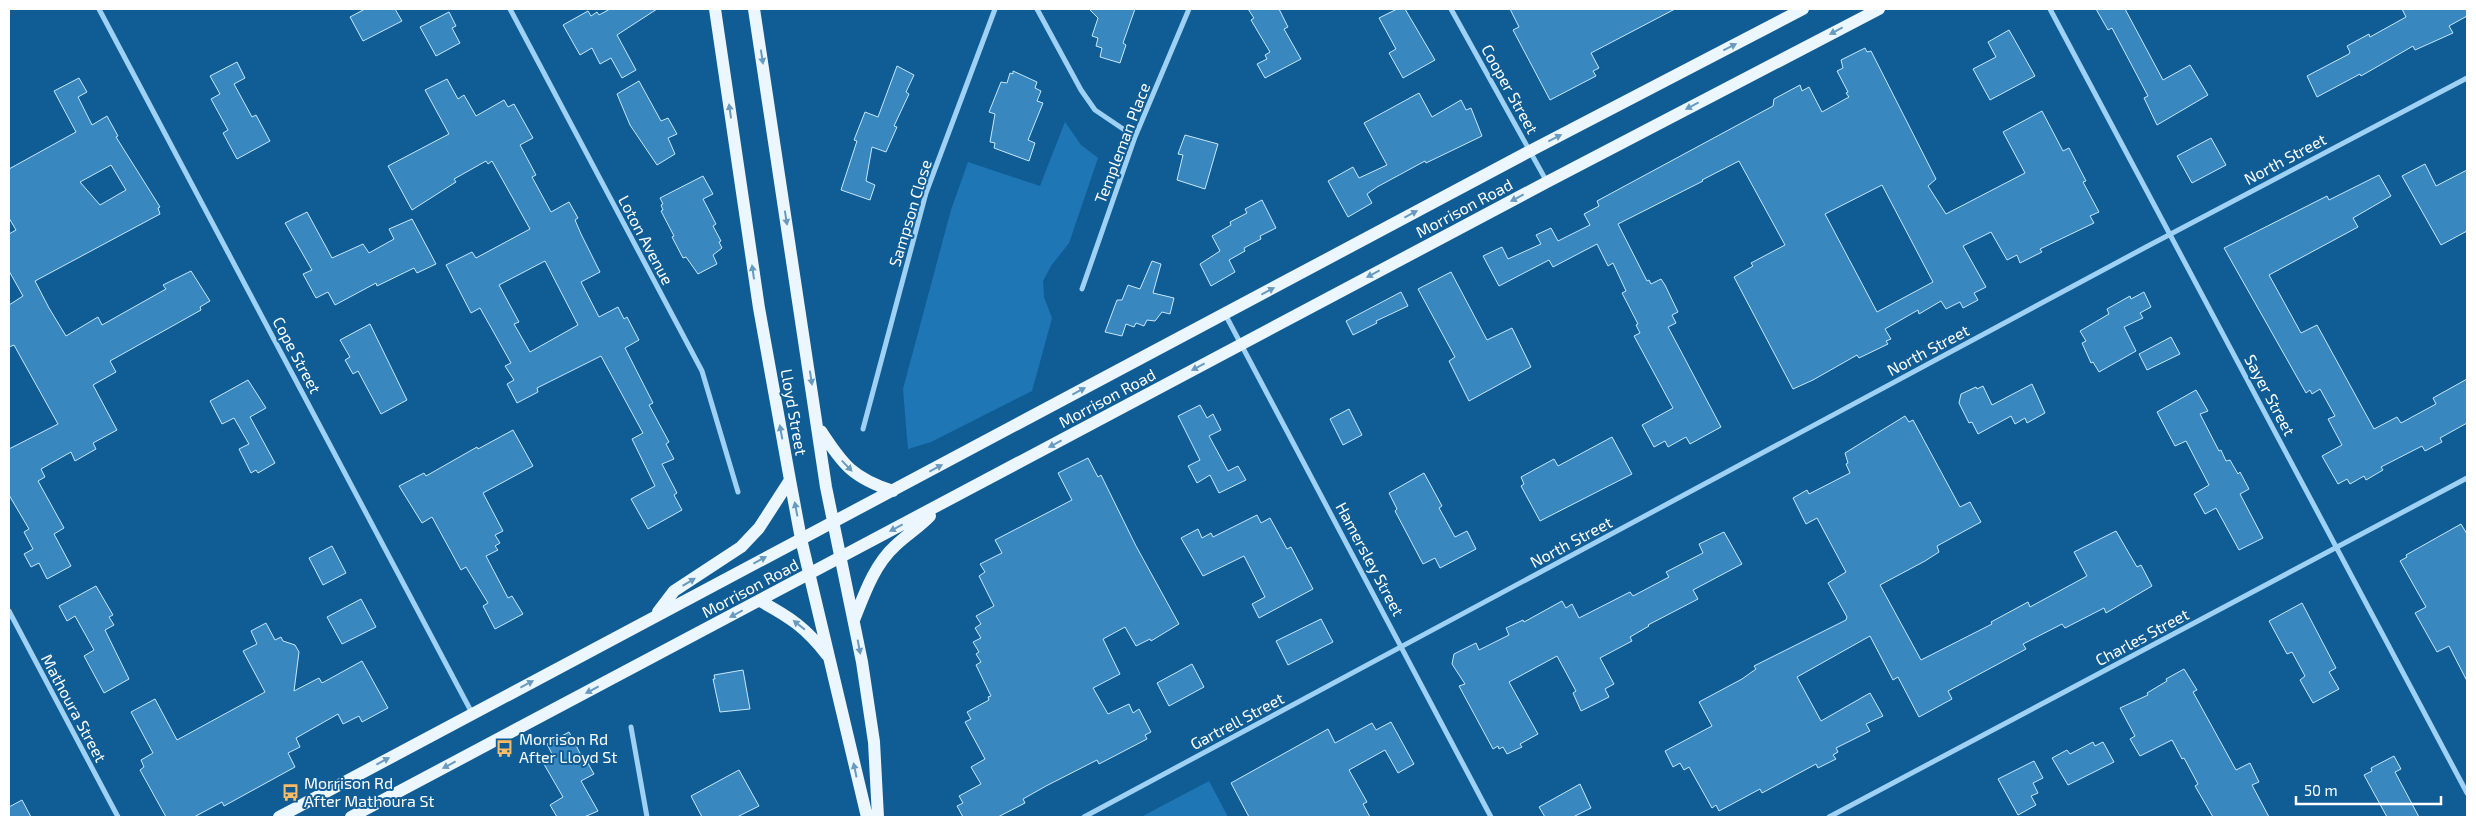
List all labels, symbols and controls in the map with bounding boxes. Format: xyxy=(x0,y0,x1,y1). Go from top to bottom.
one-way arrow xyxy=(1829,27,1843,35)
street label: Cooper Street xyxy=(1478,41,1543,137)
one-way arrow xyxy=(1723,43,1737,51)
one-way arrow xyxy=(758,49,766,65)
street label: Templeman Place xyxy=(1090,80,1153,206)
one-way arrow xyxy=(725,102,733,118)
one-way arrow xyxy=(1685,102,1699,110)
street label: North Street xyxy=(2240,129,2329,188)
one-way arrow xyxy=(1547,134,1562,142)
street label: Sampson Close xyxy=(884,157,935,269)
street label: Morrison Road xyxy=(1412,174,1515,241)
street label: Loton Avenue xyxy=(615,192,678,288)
one-way arrow xyxy=(1510,194,1524,202)
one-way arrow xyxy=(783,210,791,226)
one-way arrow xyxy=(1404,210,1419,218)
one-way arrow xyxy=(749,263,757,279)
one-way arrow xyxy=(1366,270,1381,278)
one-way arrow xyxy=(1261,286,1275,295)
street label: Cope Street xyxy=(269,313,326,396)
street label: North Street xyxy=(1883,320,1972,379)
street label: Sayer Street xyxy=(2241,351,2300,438)
one-way arrow xyxy=(1191,363,1206,371)
street label: Morrison Road xyxy=(1055,364,1158,431)
street label: Lloyd Street xyxy=(778,367,811,457)
one-way arrow xyxy=(807,371,815,387)
one-way arrow xyxy=(1072,387,1086,395)
one-way arrow xyxy=(777,423,785,439)
one-way arrow xyxy=(1048,439,1062,448)
one-way arrow xyxy=(841,459,853,471)
one-way arrow xyxy=(928,464,943,472)
street label: Hamersley Street xyxy=(1332,499,1408,619)
one-way arrow xyxy=(792,501,800,517)
street label: North Street xyxy=(1526,512,1615,571)
one-way arrow xyxy=(890,524,903,533)
street label: Morrison Road xyxy=(698,554,801,621)
one-way arrow xyxy=(753,556,768,564)
one-way arrow xyxy=(683,577,696,587)
street label: Charles Street xyxy=(2092,604,2192,669)
one-way arrow xyxy=(729,610,743,618)
one-way arrow xyxy=(792,620,806,630)
one-way arrow xyxy=(856,639,864,655)
street label: Mathoura Street xyxy=(38,650,111,765)
one-way arrow xyxy=(519,680,534,688)
one-way arrow xyxy=(586,685,599,694)
street label: Gartrell Street xyxy=(1187,688,1287,753)
place label: Morrison Rd After Lloyd St xyxy=(519,729,617,766)
bus stop icon: Morrison Rd After Lloyd St xyxy=(495,738,515,758)
one-way arrow xyxy=(376,757,391,765)
one-way arrow xyxy=(442,761,455,770)
one-way arrow xyxy=(851,763,859,778)
place label: Morrison Rd After Mathoura St xyxy=(304,773,434,810)
scale bar xyxy=(2296,774,2441,806)
text: 50 m xyxy=(2304,781,2338,799)
bus stop icon: Morrison Rd After Mathoura St xyxy=(280,782,300,802)

